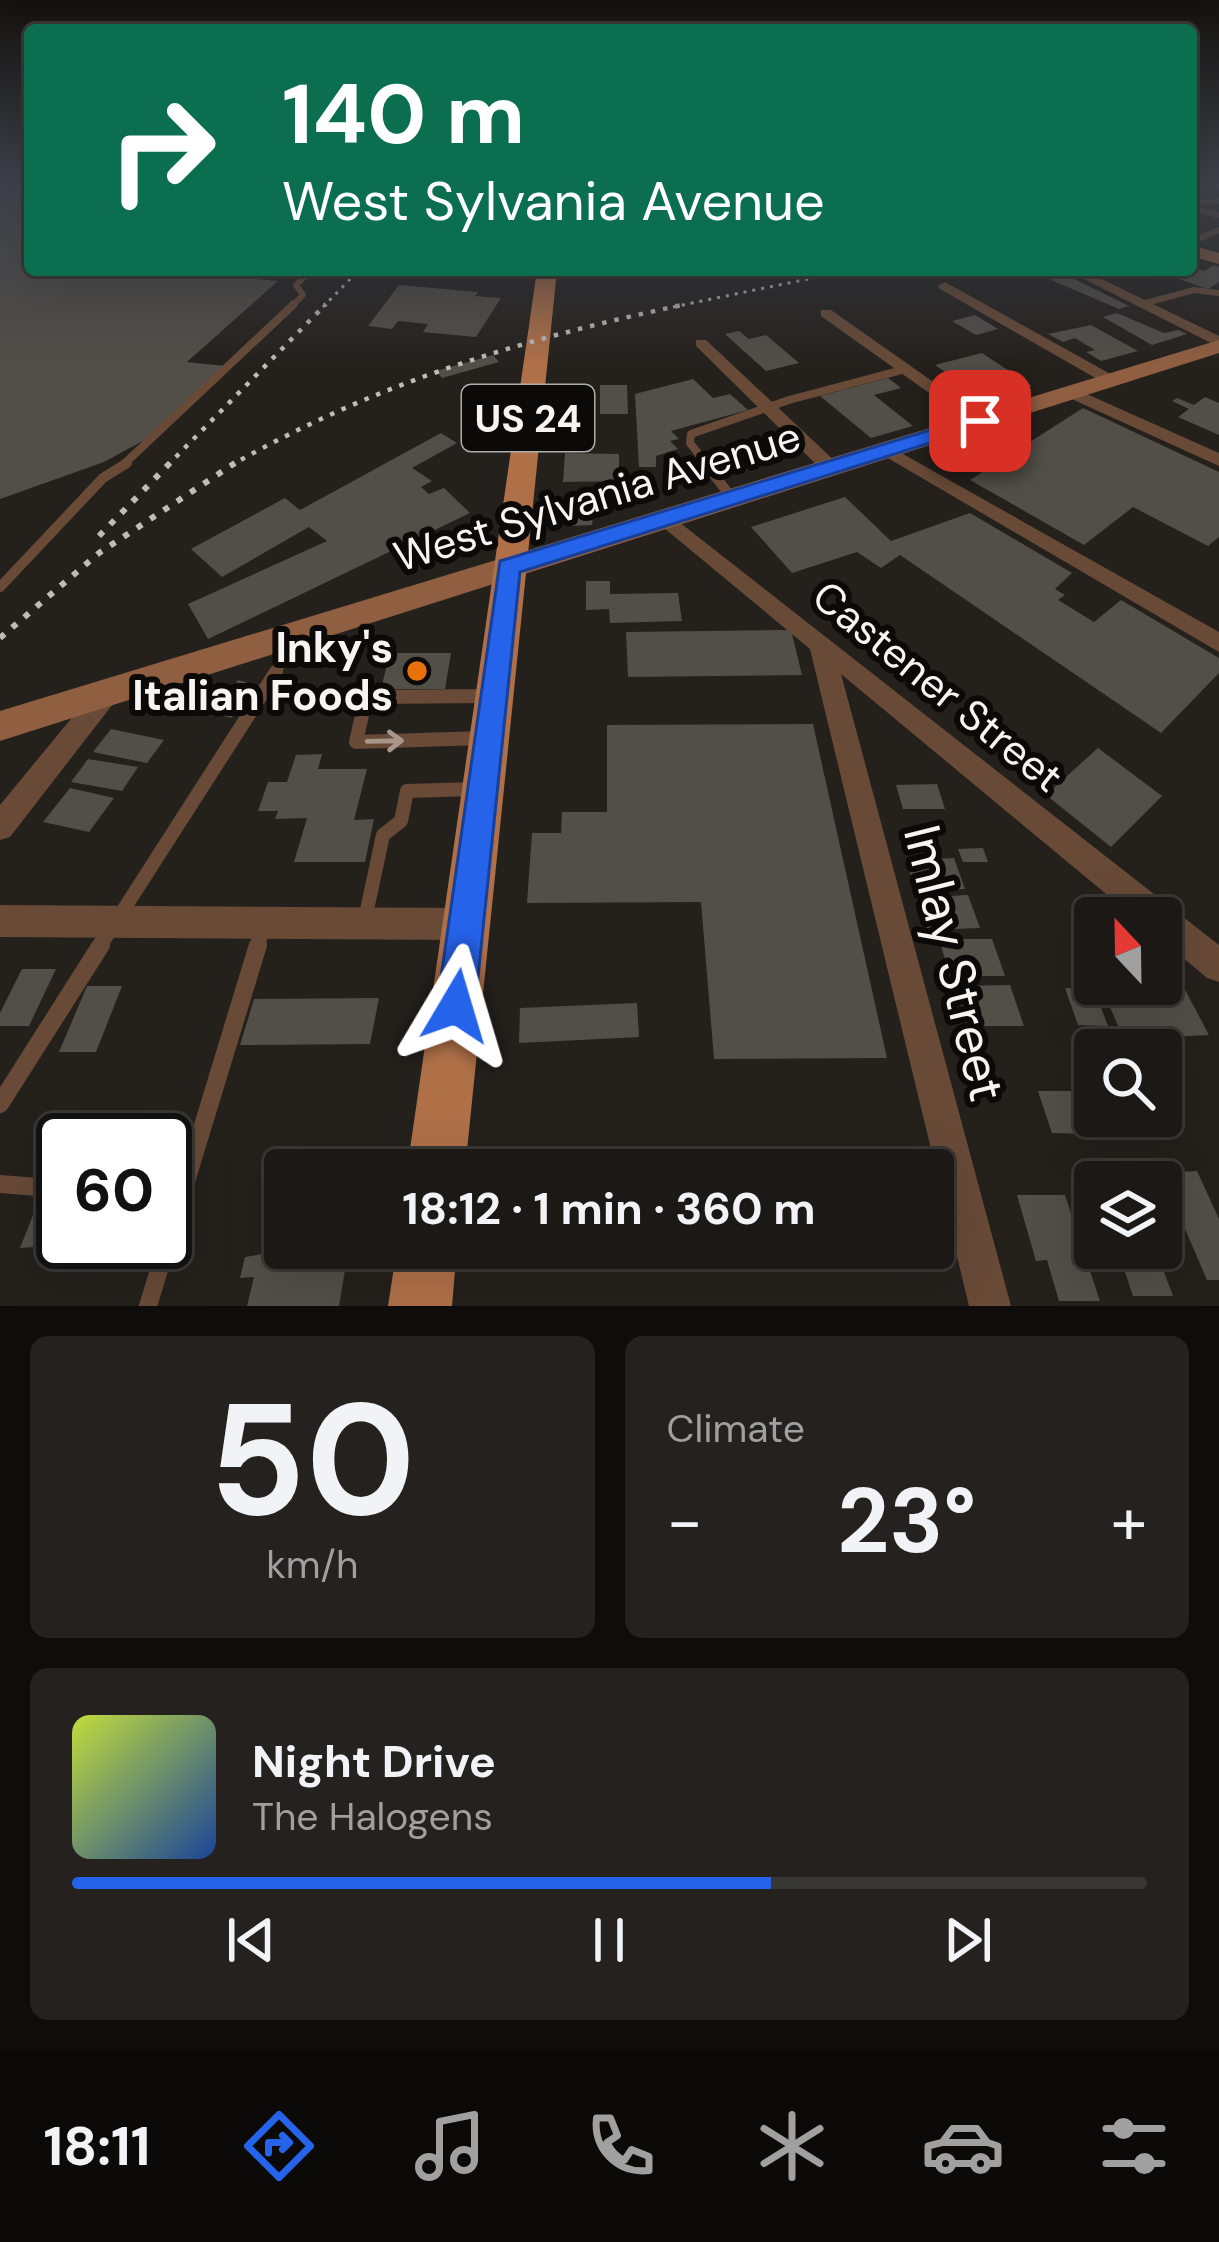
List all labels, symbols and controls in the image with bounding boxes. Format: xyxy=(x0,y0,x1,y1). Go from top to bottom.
text: 140 m xyxy=(282,60,525,169)
icon: right xyxy=(84,72,240,228)
text: West Sylvania Avenue xyxy=(282,166,825,237)
pin xyxy=(929,370,1031,472)
road number: US 24 xyxy=(462,385,594,451)
icon: arrive xyxy=(947,388,1013,454)
street label: West Sylvania Avenue xyxy=(387,408,807,584)
street label: Castener Street xyxy=(801,569,1074,804)
place label: Inky's Italian Foods xyxy=(132,620,393,723)
marker: Inky's Italian Foods xyxy=(404,658,430,684)
one-way arrow xyxy=(365,729,404,752)
street label: Imlay Street xyxy=(888,818,1021,1108)
north arrow xyxy=(1074,897,1182,1005)
map controls xyxy=(1074,897,1182,1269)
position arrow xyxy=(393,943,519,1069)
button: search xyxy=(1074,1029,1182,1137)
speed limit sign: 60 xyxy=(36,1113,192,1269)
button: layers xyxy=(1074,1161,1182,1269)
text: 18:12 · 1 min · 360 m xyxy=(402,1179,816,1238)
text: 50 xyxy=(209,1359,416,1562)
text: Climate xyxy=(667,1403,805,1454)
text: 23° xyxy=(837,1463,976,1580)
text: − xyxy=(667,1479,703,1564)
text: + xyxy=(1111,1479,1147,1564)
text: km/h xyxy=(266,1539,358,1590)
text: Night Drive xyxy=(252,1732,496,1791)
text: The Halogens xyxy=(252,1791,493,1842)
icon: previous xyxy=(218,1907,284,1973)
icon: pause xyxy=(576,1907,642,1973)
icon: next xyxy=(935,1907,1001,1973)
icon: directions xyxy=(237,2104,321,2188)
icon: music xyxy=(408,2104,492,2188)
icon: phone xyxy=(579,2104,663,2188)
icon: climate xyxy=(750,2104,834,2188)
icon: car xyxy=(921,2104,1005,2188)
icon: filters xyxy=(1092,2104,1176,2188)
text: 18:11 xyxy=(43,2111,150,2182)

